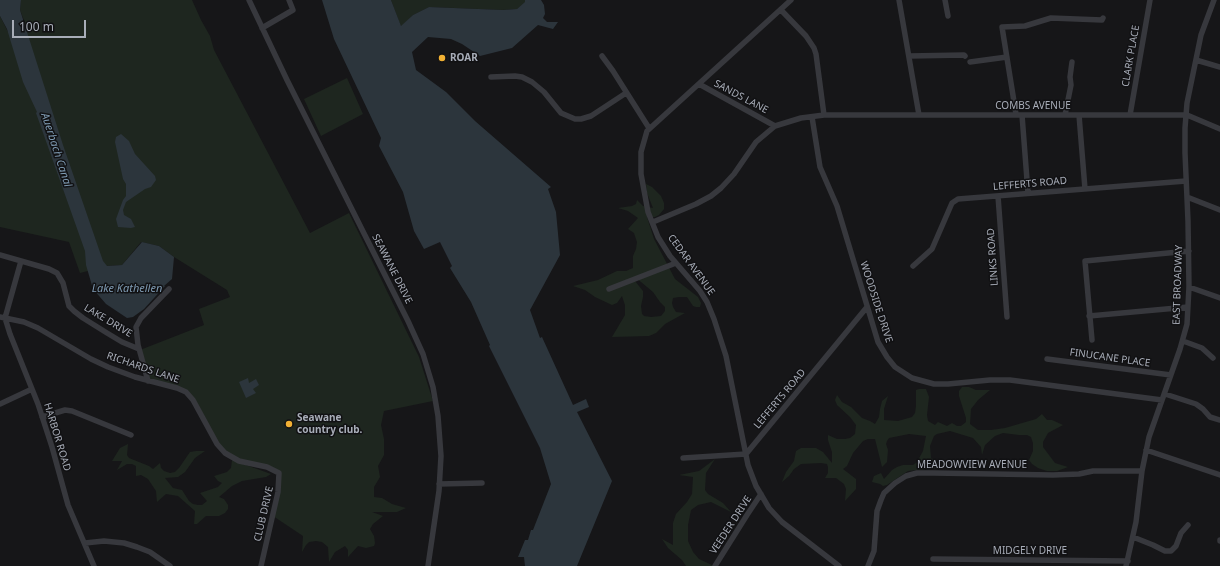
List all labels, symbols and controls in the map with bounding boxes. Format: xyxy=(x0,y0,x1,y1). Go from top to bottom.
scale bar xyxy=(14,12,88,38)
text: 100 m xyxy=(19,18,54,35)
street label: CLARK PLACE xyxy=(1120,24,1142,88)
place label: ROAR xyxy=(450,52,478,64)
marker: ROAR xyxy=(437,53,447,63)
street label: SANDS LANE xyxy=(712,78,770,116)
street label: COMBS AVENUE xyxy=(995,100,1071,112)
water label: Auerbach Canal xyxy=(38,111,74,189)
street label: LEFFERTS ROAD xyxy=(993,175,1067,193)
street label: LINKS ROAD xyxy=(985,228,1001,286)
street label: SEAWANE DRIVE xyxy=(369,232,415,306)
street label: CEDAR AVENUE xyxy=(665,232,717,298)
street label: EAST BROADWAY xyxy=(1171,245,1185,325)
street label: WOODSIDE DRIVE xyxy=(857,260,895,344)
water label: Lake Kathellen xyxy=(92,282,162,296)
street label: LAKE DRIVE xyxy=(82,302,134,340)
street label: FINUCANE PLACE xyxy=(1069,346,1151,370)
street label: RICHARDS LANE xyxy=(105,350,181,386)
street label: LEFFERTS ROAD xyxy=(752,367,808,431)
street label: HARBOR ROAD xyxy=(41,401,73,473)
place label: Seawane country club. xyxy=(297,412,362,436)
marker: Seawane country club. xyxy=(284,419,294,429)
street label: MEADOWVIEW AVENUE xyxy=(917,459,1027,471)
street label: CLUB DRIVE xyxy=(252,485,276,543)
street label: VEEDER DRIVE xyxy=(708,494,754,556)
street label: MIDGELY DRIVE xyxy=(993,545,1067,557)

